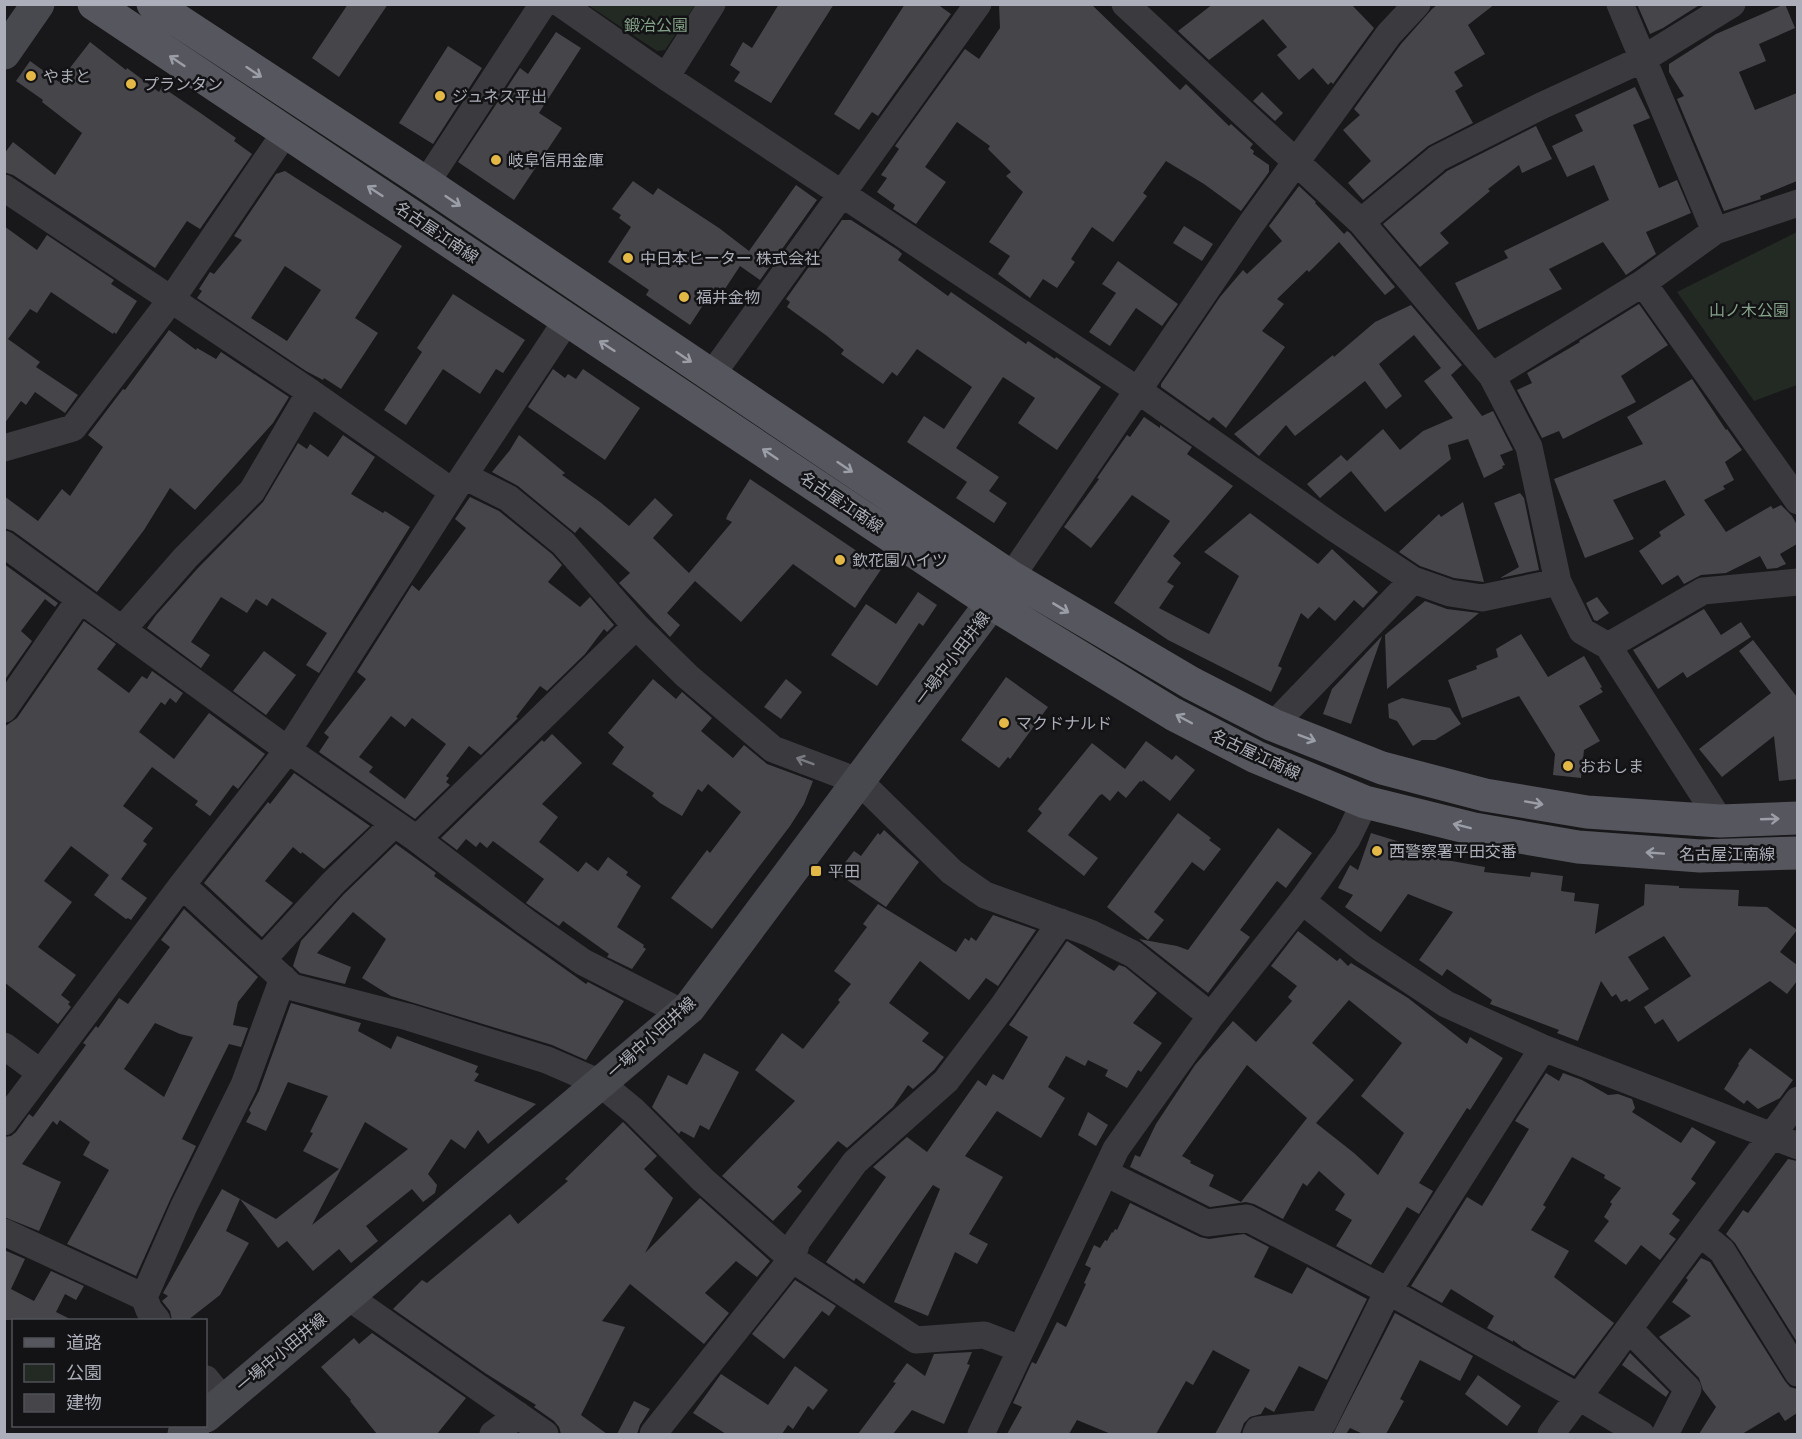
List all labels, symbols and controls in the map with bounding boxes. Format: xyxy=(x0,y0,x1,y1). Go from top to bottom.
park label: 鍛冶公園 xyxy=(624,16,688,35)
one-way arrow xyxy=(170,55,186,67)
one-way arrow xyxy=(245,66,262,78)
place label: やまと xyxy=(43,67,91,86)
marker: やまと xyxy=(24,69,38,83)
place label: プランタン xyxy=(143,75,223,94)
marker: プランタン xyxy=(124,77,138,91)
place label: ジュネス平出 xyxy=(452,87,547,106)
marker: ジュネス平出 xyxy=(433,89,447,103)
place label: 岐阜信用金庫 xyxy=(508,151,604,170)
marker: 岐阜信用金庫 xyxy=(489,153,503,167)
one-way arrow xyxy=(367,185,384,197)
one-way arrow xyxy=(444,195,460,207)
street label: 名古屋江南線 xyxy=(392,198,482,267)
place label: 中日本ヒーター 株式会社 xyxy=(640,249,820,268)
marker: 中日本ヒーター 株式会社 xyxy=(621,251,635,265)
place label: 福井金物 xyxy=(696,288,760,307)
marker: 福井金物 xyxy=(677,290,691,304)
park label: 山ノ木公園 xyxy=(1709,301,1789,320)
one-way arrow xyxy=(599,340,616,352)
one-way arrow xyxy=(675,351,692,363)
one-way arrow xyxy=(762,448,779,460)
one-way arrow xyxy=(836,461,853,473)
street label: 名古屋江南線 xyxy=(797,468,887,537)
place label: 欽花園ハイツ xyxy=(852,551,948,570)
marker: 欽花園ハイツ xyxy=(833,553,847,567)
one-way arrow xyxy=(1052,602,1069,614)
street label: 一場中小田井線 xyxy=(911,608,994,709)
one-way arrow xyxy=(1175,713,1193,724)
place label: マクドナルド xyxy=(1016,714,1112,733)
marker: マクドナルド xyxy=(997,716,1011,730)
street label: 名古屋江南線 xyxy=(1208,726,1303,783)
one-way arrow xyxy=(1297,733,1316,744)
one-way arrow xyxy=(796,755,815,766)
place label: おおしま xyxy=(1580,757,1644,776)
marker: おおしま xyxy=(1561,759,1575,773)
one-way arrow xyxy=(1524,798,1543,809)
one-way arrow xyxy=(1760,813,1780,825)
one-way arrow xyxy=(1453,820,1472,832)
place label: 西警察署平田交番 xyxy=(1389,842,1517,861)
marker: 西警察署平田交番 xyxy=(1370,844,1384,858)
street label: 名古屋江南線 xyxy=(1679,845,1775,864)
one-way arrow xyxy=(1646,847,1666,858)
place label: 平田 xyxy=(828,862,860,881)
marker: 平田 xyxy=(809,864,823,878)
street label: 一場中小田井線 xyxy=(603,993,699,1082)
street label: 一場中小田井線 xyxy=(232,1309,330,1396)
legend xyxy=(12,1319,207,1427)
text: 道路 xyxy=(66,1332,102,1353)
text: 公園 xyxy=(66,1362,102,1383)
text: 建物 xyxy=(66,1392,102,1413)

